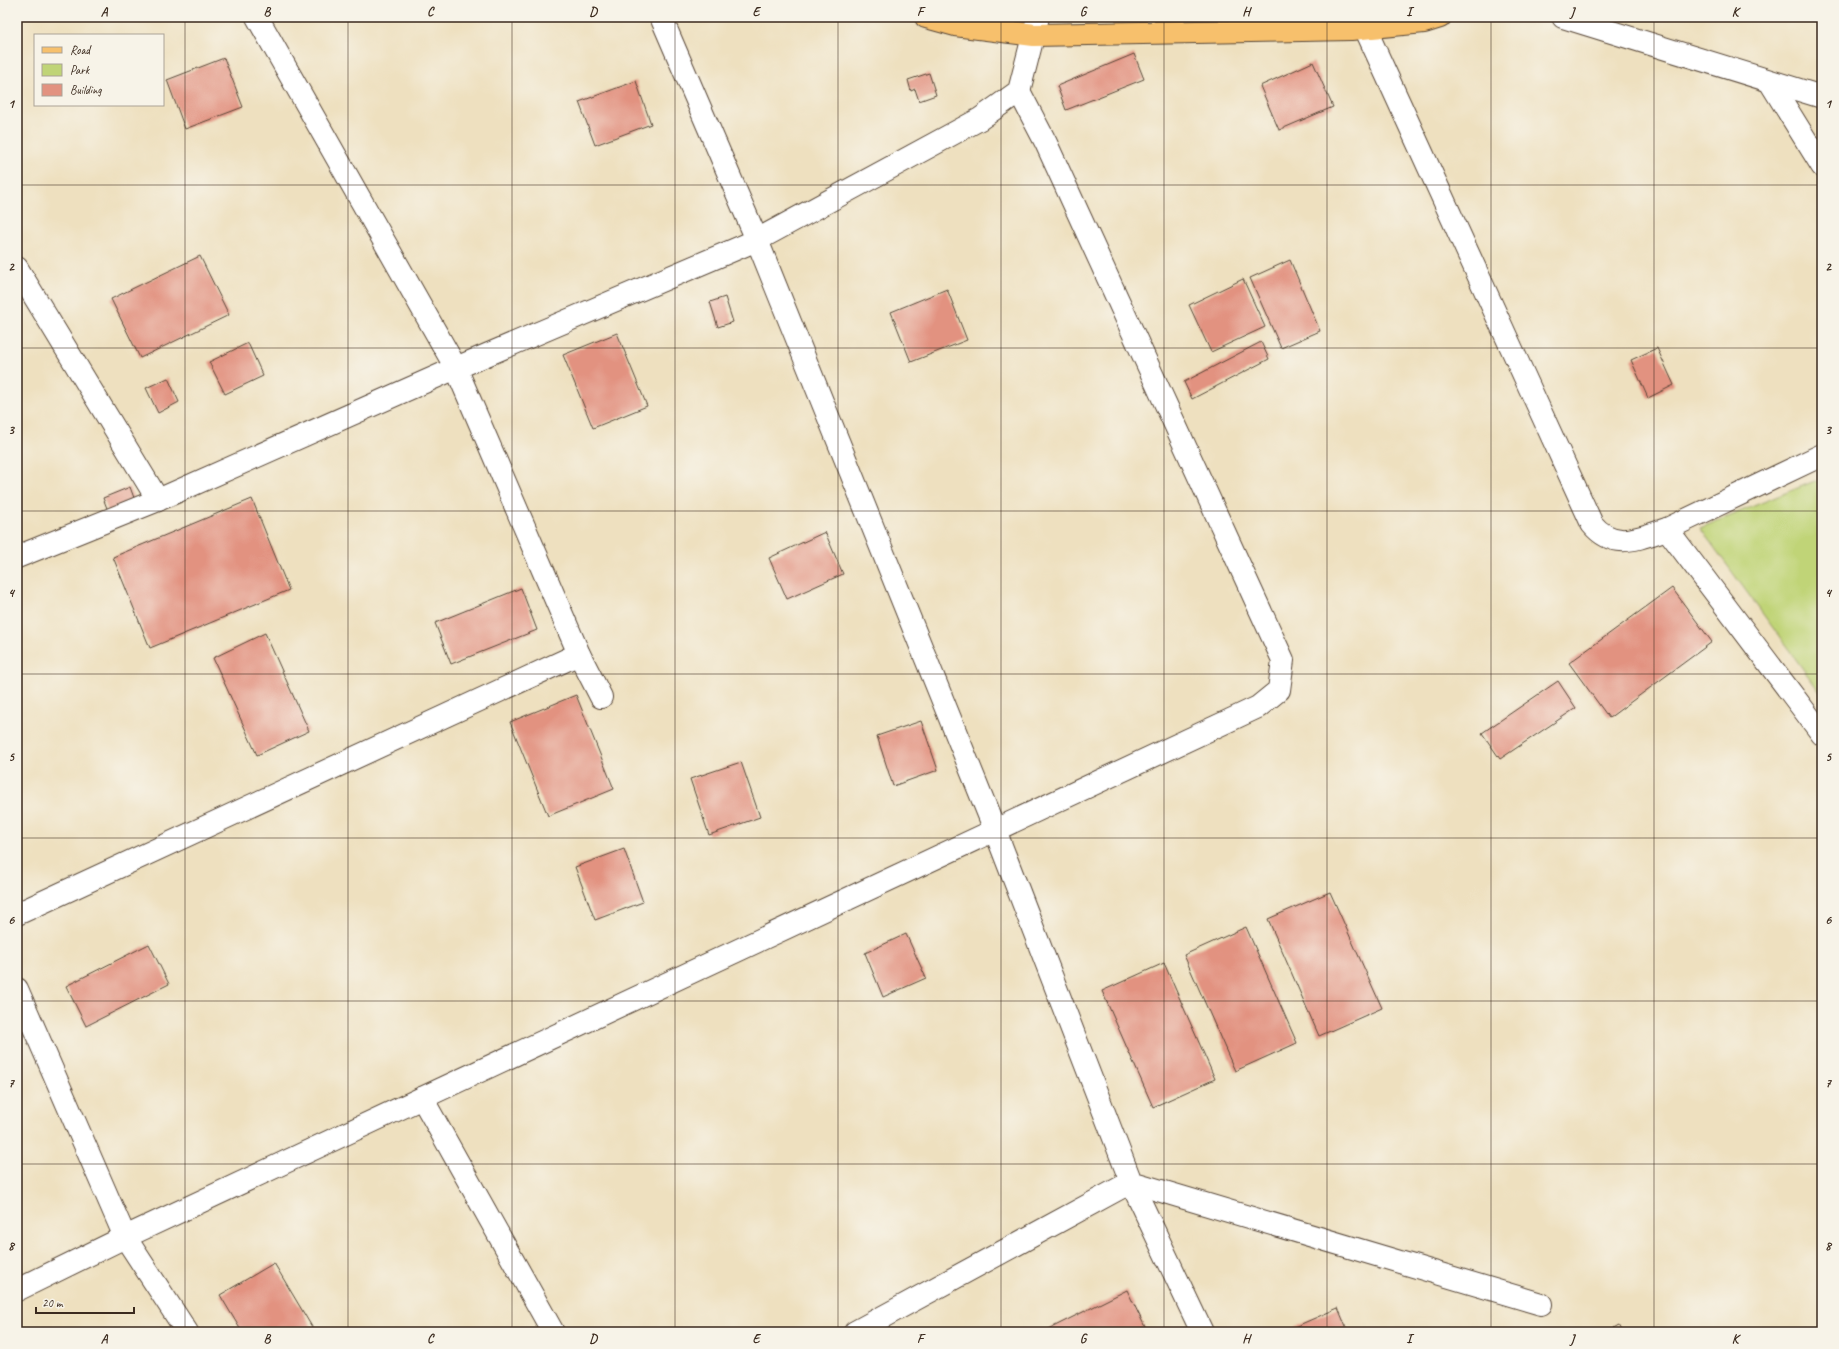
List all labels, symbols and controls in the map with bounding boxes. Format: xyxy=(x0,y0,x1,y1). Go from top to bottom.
text: A xyxy=(101,4,109,20)
text: B xyxy=(264,4,272,20)
text: C xyxy=(427,4,435,20)
text: D xyxy=(589,4,598,20)
text: E xyxy=(753,4,762,20)
text: F xyxy=(917,4,926,20)
text: G xyxy=(1080,4,1088,20)
text: H xyxy=(1242,4,1252,20)
text: I xyxy=(1406,4,1415,20)
text: J xyxy=(1569,4,1576,20)
text: K xyxy=(1732,4,1742,20)
legend xyxy=(34,34,164,106)
text: Road xyxy=(70,42,92,58)
text: Park xyxy=(70,62,91,78)
text: Building xyxy=(70,82,102,98)
text: 1 xyxy=(8,96,16,112)
text: 1 xyxy=(1825,96,1833,112)
text: 2 xyxy=(8,259,15,275)
text: 2 xyxy=(1825,259,1832,275)
text: 3 xyxy=(8,422,15,438)
text: 3 xyxy=(1825,422,1832,438)
text: 4 xyxy=(8,585,16,601)
text: 4 xyxy=(1825,585,1833,601)
text: 5 xyxy=(8,749,15,765)
text: 5 xyxy=(1825,749,1832,765)
text: 6 xyxy=(8,912,15,928)
text: 6 xyxy=(1825,912,1832,928)
text: 7 xyxy=(8,1075,15,1091)
text: 7 xyxy=(1825,1075,1832,1091)
text: 8 xyxy=(8,1238,16,1254)
text: 8 xyxy=(1825,1238,1833,1254)
scale bar xyxy=(36,1289,134,1315)
text: 20 m xyxy=(42,1295,64,1311)
text: A xyxy=(101,1331,109,1347)
text: B xyxy=(264,1331,272,1347)
text: C xyxy=(427,1331,435,1347)
text: D xyxy=(589,1331,598,1347)
text: E xyxy=(753,1331,762,1347)
text: F xyxy=(917,1331,926,1347)
text: G xyxy=(1080,1331,1088,1347)
text: H xyxy=(1242,1331,1252,1347)
text: I xyxy=(1406,1331,1415,1347)
text: J xyxy=(1569,1331,1576,1347)
text: K xyxy=(1732,1331,1742,1347)

